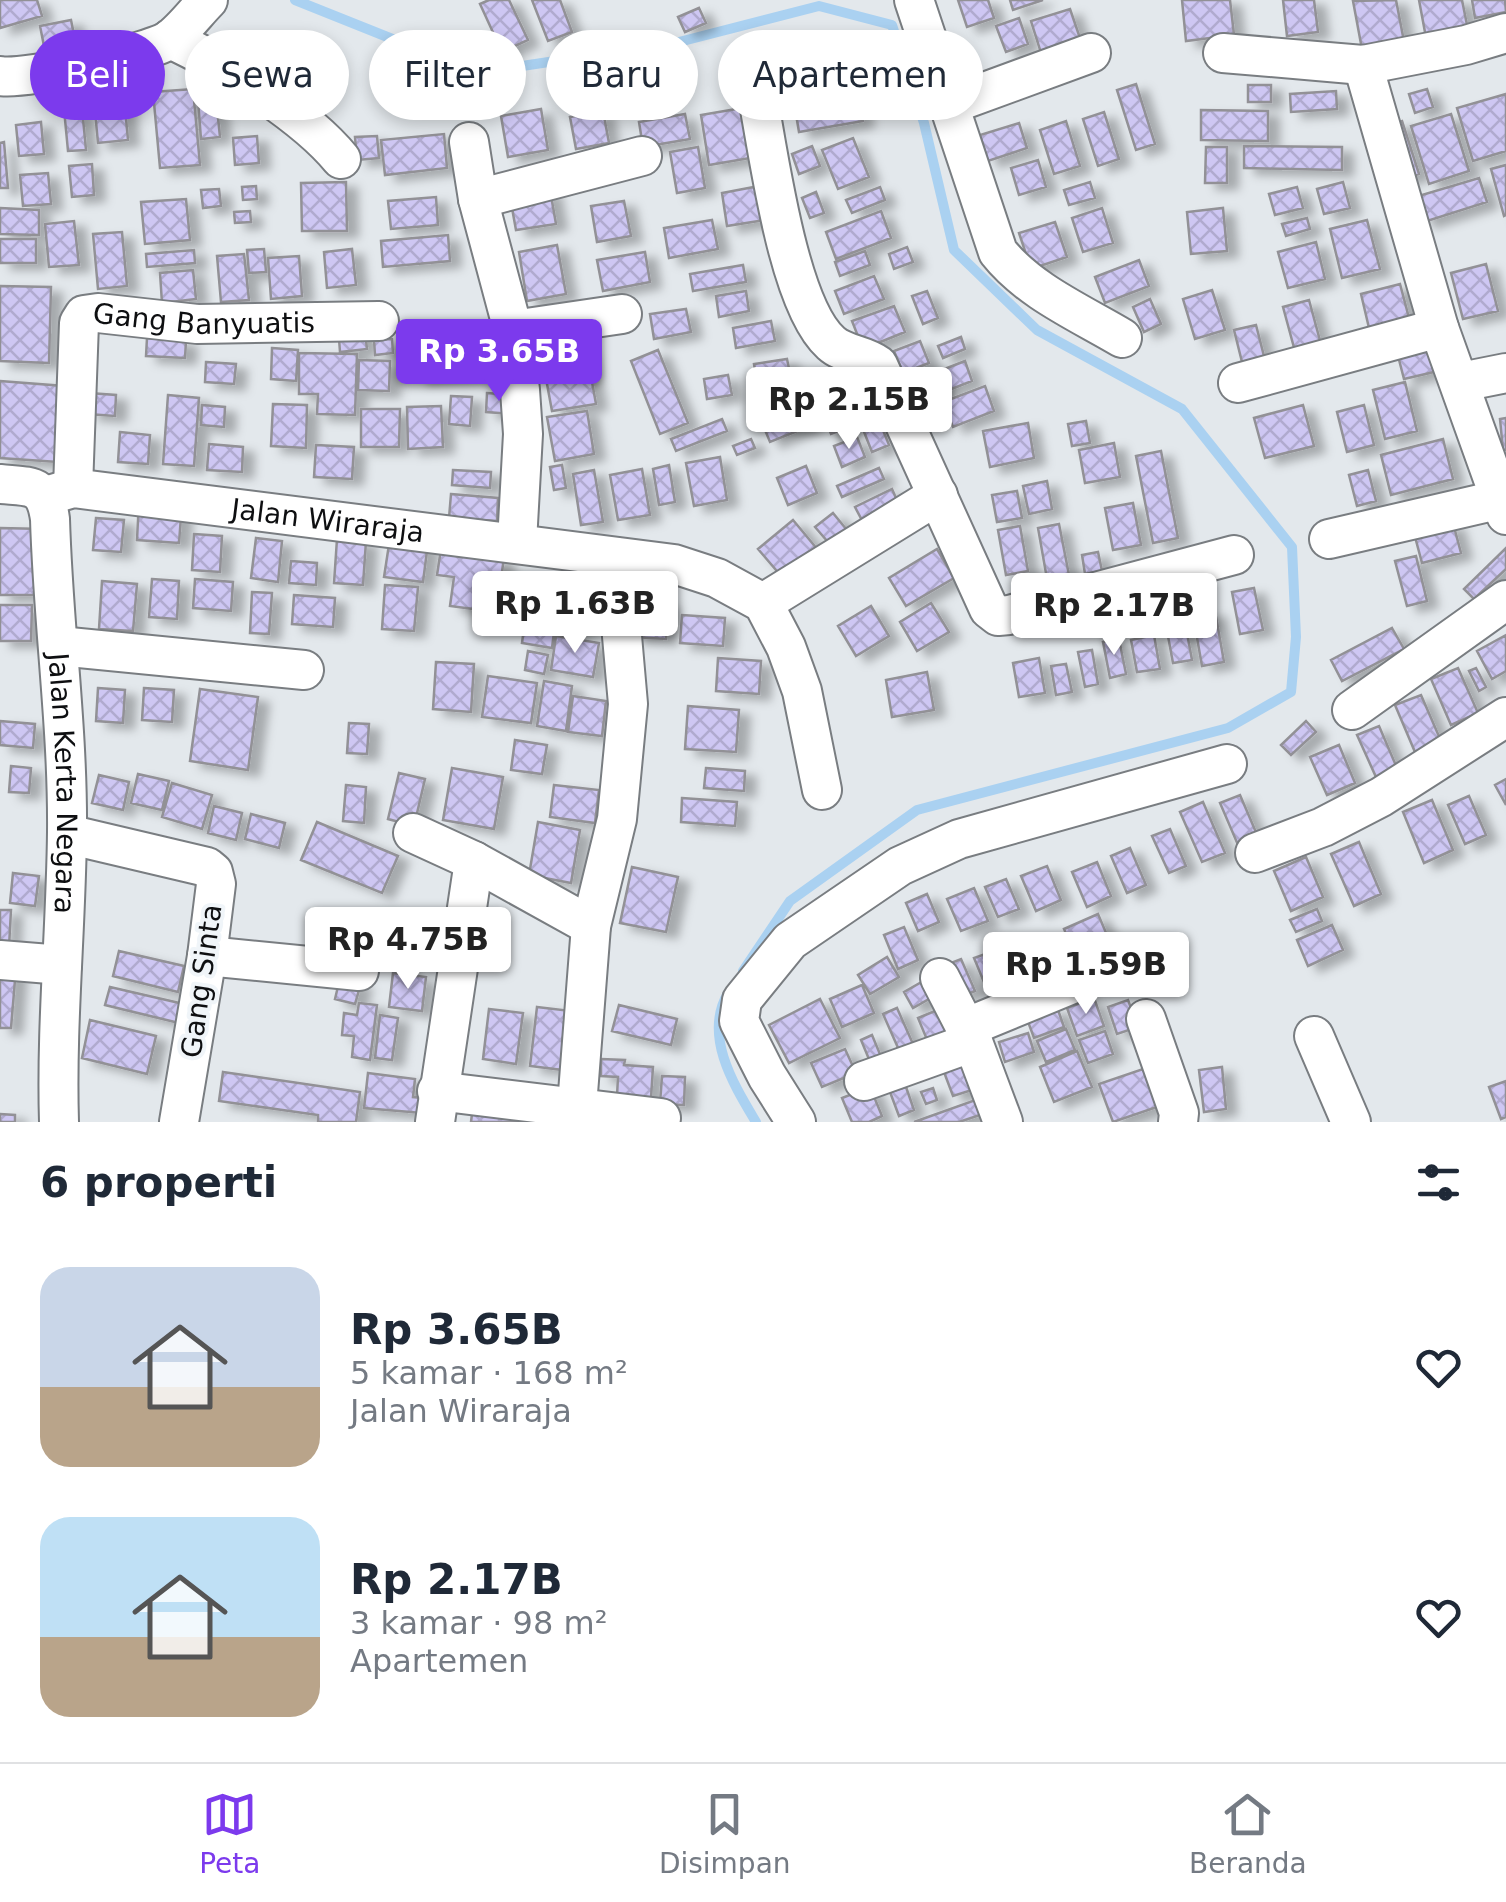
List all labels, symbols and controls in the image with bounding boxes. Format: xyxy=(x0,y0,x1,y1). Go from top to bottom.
chip: Beli xyxy=(30,30,165,120)
chip: Sewa xyxy=(185,30,349,120)
chip: Filter xyxy=(369,30,526,120)
chip: Baru xyxy=(546,30,698,120)
chip: Apartemen xyxy=(718,30,983,120)
street label: Gang Banyuatis xyxy=(91,297,315,341)
pin: Rp 3.65B xyxy=(396,319,602,404)
text: Rp 3.65B xyxy=(418,332,580,370)
pin: Rp 2.15B xyxy=(746,367,952,452)
text: Rp 2.15B xyxy=(768,380,930,418)
street label: Jalan Wiraraja xyxy=(227,492,426,549)
pin: Rp 1.63B xyxy=(472,571,678,656)
pin: Rp 2.17B xyxy=(1011,573,1217,658)
text: Rp 1.63B xyxy=(494,584,656,622)
text: Rp 2.17B xyxy=(1033,586,1195,624)
street label: Jalan Kerta Negara xyxy=(41,649,83,915)
street label: Gang Sinta xyxy=(174,902,229,1060)
pin: Rp 4.75B xyxy=(305,907,511,992)
text: Rp 4.75B xyxy=(327,920,489,958)
pin: Rp 1.59B xyxy=(983,932,1189,1017)
text: Rp 1.59B xyxy=(1005,945,1167,983)
icon: filters xyxy=(1411,1155,1466,1210)
text: 6 properti xyxy=(40,1158,277,1207)
text: Rp 3.65B xyxy=(350,1305,563,1354)
icon: home xyxy=(120,1307,240,1427)
icon: heart xyxy=(1411,1340,1466,1395)
text: 5 kamar · 168 m² xyxy=(350,1354,628,1392)
text: Jalan Wiraraja xyxy=(350,1392,572,1430)
text: Rp 2.17B xyxy=(350,1555,563,1604)
icon: home xyxy=(120,1557,240,1677)
icon: heart xyxy=(1411,1590,1466,1645)
text: 3 kamar · 98 m² xyxy=(350,1604,607,1642)
text: Apartemen xyxy=(350,1642,528,1680)
tab: Peta xyxy=(199,1787,260,1880)
tab: Disimpan xyxy=(659,1787,791,1880)
tab: Beranda xyxy=(1189,1787,1307,1880)

